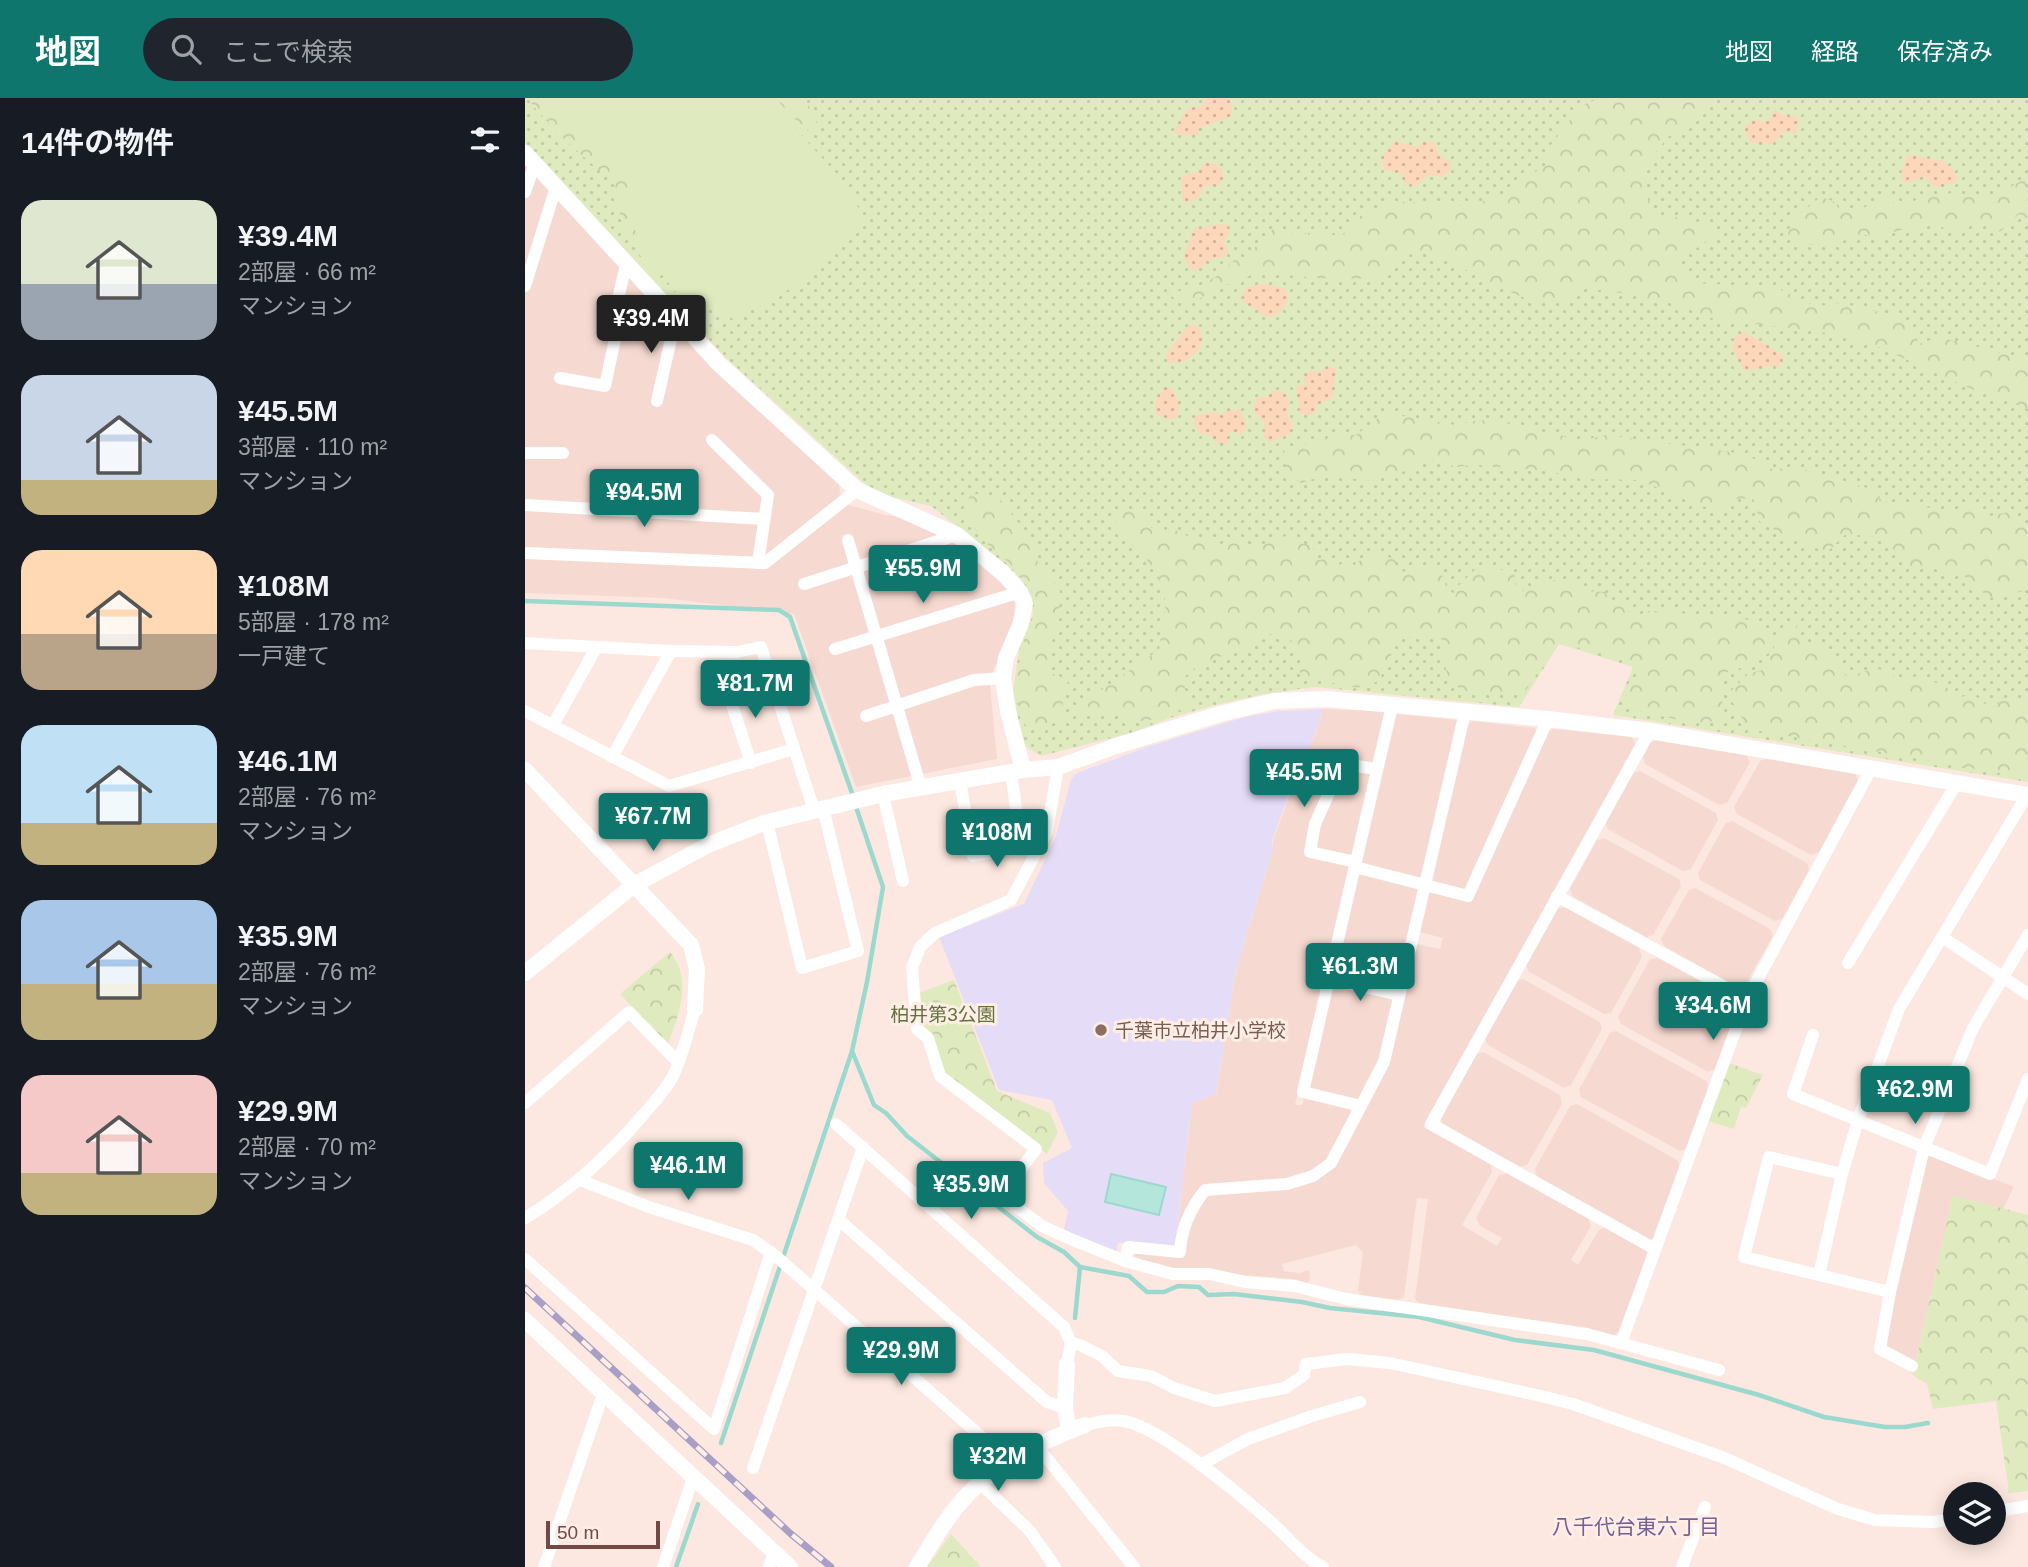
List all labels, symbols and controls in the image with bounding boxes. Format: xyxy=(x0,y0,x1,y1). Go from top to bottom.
search box xyxy=(143,18,633,81)
icon: search xyxy=(167,30,205,68)
text: 地図 xyxy=(35,33,101,70)
text: ここで検索 xyxy=(223,37,353,67)
text: 地図 xyxy=(1725,38,1773,65)
text: 経路 xyxy=(1811,38,1859,65)
text: 保存済み xyxy=(1897,38,1993,65)
icon: filters xyxy=(466,121,504,159)
text: 14件の物件 xyxy=(21,126,174,159)
text: ¥39.4M xyxy=(238,219,338,252)
icon: home xyxy=(77,228,161,312)
text: 2部屋 · 66 m² xyxy=(238,259,376,285)
text: マンション xyxy=(238,293,353,319)
pin: ¥39.4M xyxy=(594,296,708,355)
text: ¥39.4M xyxy=(613,305,689,331)
text: ¥45.5M xyxy=(238,394,338,427)
icon: home xyxy=(77,403,161,487)
text: 3部屋 · 110 m² xyxy=(238,434,387,460)
text: マンション xyxy=(238,468,353,494)
pin: ¥94.5M xyxy=(587,470,701,529)
text: ¥94.5M xyxy=(606,479,682,505)
pin: ¥55.9M xyxy=(866,546,980,605)
text: ¥55.9M xyxy=(885,555,961,581)
text: ¥108M xyxy=(238,569,330,602)
icon: home xyxy=(77,578,161,662)
text: 5部屋 · 178 m² xyxy=(238,609,389,635)
text: 一戸建て xyxy=(238,643,330,669)
pin: ¥81.7M xyxy=(698,660,812,720)
text: ¥81.7M xyxy=(717,670,793,696)
text: ¥46.1M xyxy=(238,744,338,777)
pin: ¥45.5M xyxy=(1247,750,1361,809)
icon: home xyxy=(77,753,161,837)
text: ¥45.5M xyxy=(1266,759,1342,785)
text: 2部屋 · 76 m² xyxy=(238,784,376,810)
pin: ¥67.7M xyxy=(596,794,710,853)
text: ¥67.7M xyxy=(615,803,691,829)
pin: ¥108M xyxy=(948,810,1046,869)
text: マンション xyxy=(238,818,353,844)
text: ¥108M xyxy=(962,819,1032,845)
text: ¥35.9M xyxy=(238,919,338,952)
icon: home xyxy=(77,928,161,1012)
pin: ¥61.3M xyxy=(1303,944,1417,1003)
text: ¥61.3M xyxy=(1322,953,1398,979)
text: 2部屋 · 76 m² xyxy=(238,959,376,985)
pin: ¥34.6M xyxy=(1656,982,1770,1042)
text: ¥34.6M xyxy=(1675,992,1751,1018)
text: マンション xyxy=(238,993,353,1019)
park label: 柏井第3公園 xyxy=(890,1004,996,1025)
place label: 千葉市立柏井小学校 xyxy=(1115,1020,1286,1041)
marker: 千葉市立柏井小学校 xyxy=(1093,1022,1109,1038)
pin: ¥62.9M xyxy=(1858,1066,1972,1126)
text: ¥62.9M xyxy=(1877,1076,1953,1102)
text: ¥29.9M xyxy=(238,1094,338,1127)
icon: home xyxy=(77,1103,161,1187)
text: 2部屋 · 70 m² xyxy=(238,1134,376,1160)
pin: ¥46.1M xyxy=(631,1142,745,1202)
text: ¥46.1M xyxy=(650,1152,726,1178)
pin: ¥35.9M xyxy=(914,1162,1028,1221)
text: マンション xyxy=(238,1168,353,1194)
text: ¥35.9M xyxy=(933,1171,1009,1197)
pin: ¥29.9M xyxy=(844,1328,958,1387)
text: ¥29.9M xyxy=(863,1337,939,1363)
pin: ¥32M xyxy=(957,1434,1039,1493)
text: ¥32M xyxy=(969,1443,1027,1469)
map controls xyxy=(1943,1482,2006,1545)
button: layers xyxy=(1943,1482,2006,1545)
district label: 八千代台東六丁目 xyxy=(1552,1515,1720,1538)
scale bar xyxy=(546,1518,660,1550)
text: 50 m xyxy=(557,1522,599,1543)

